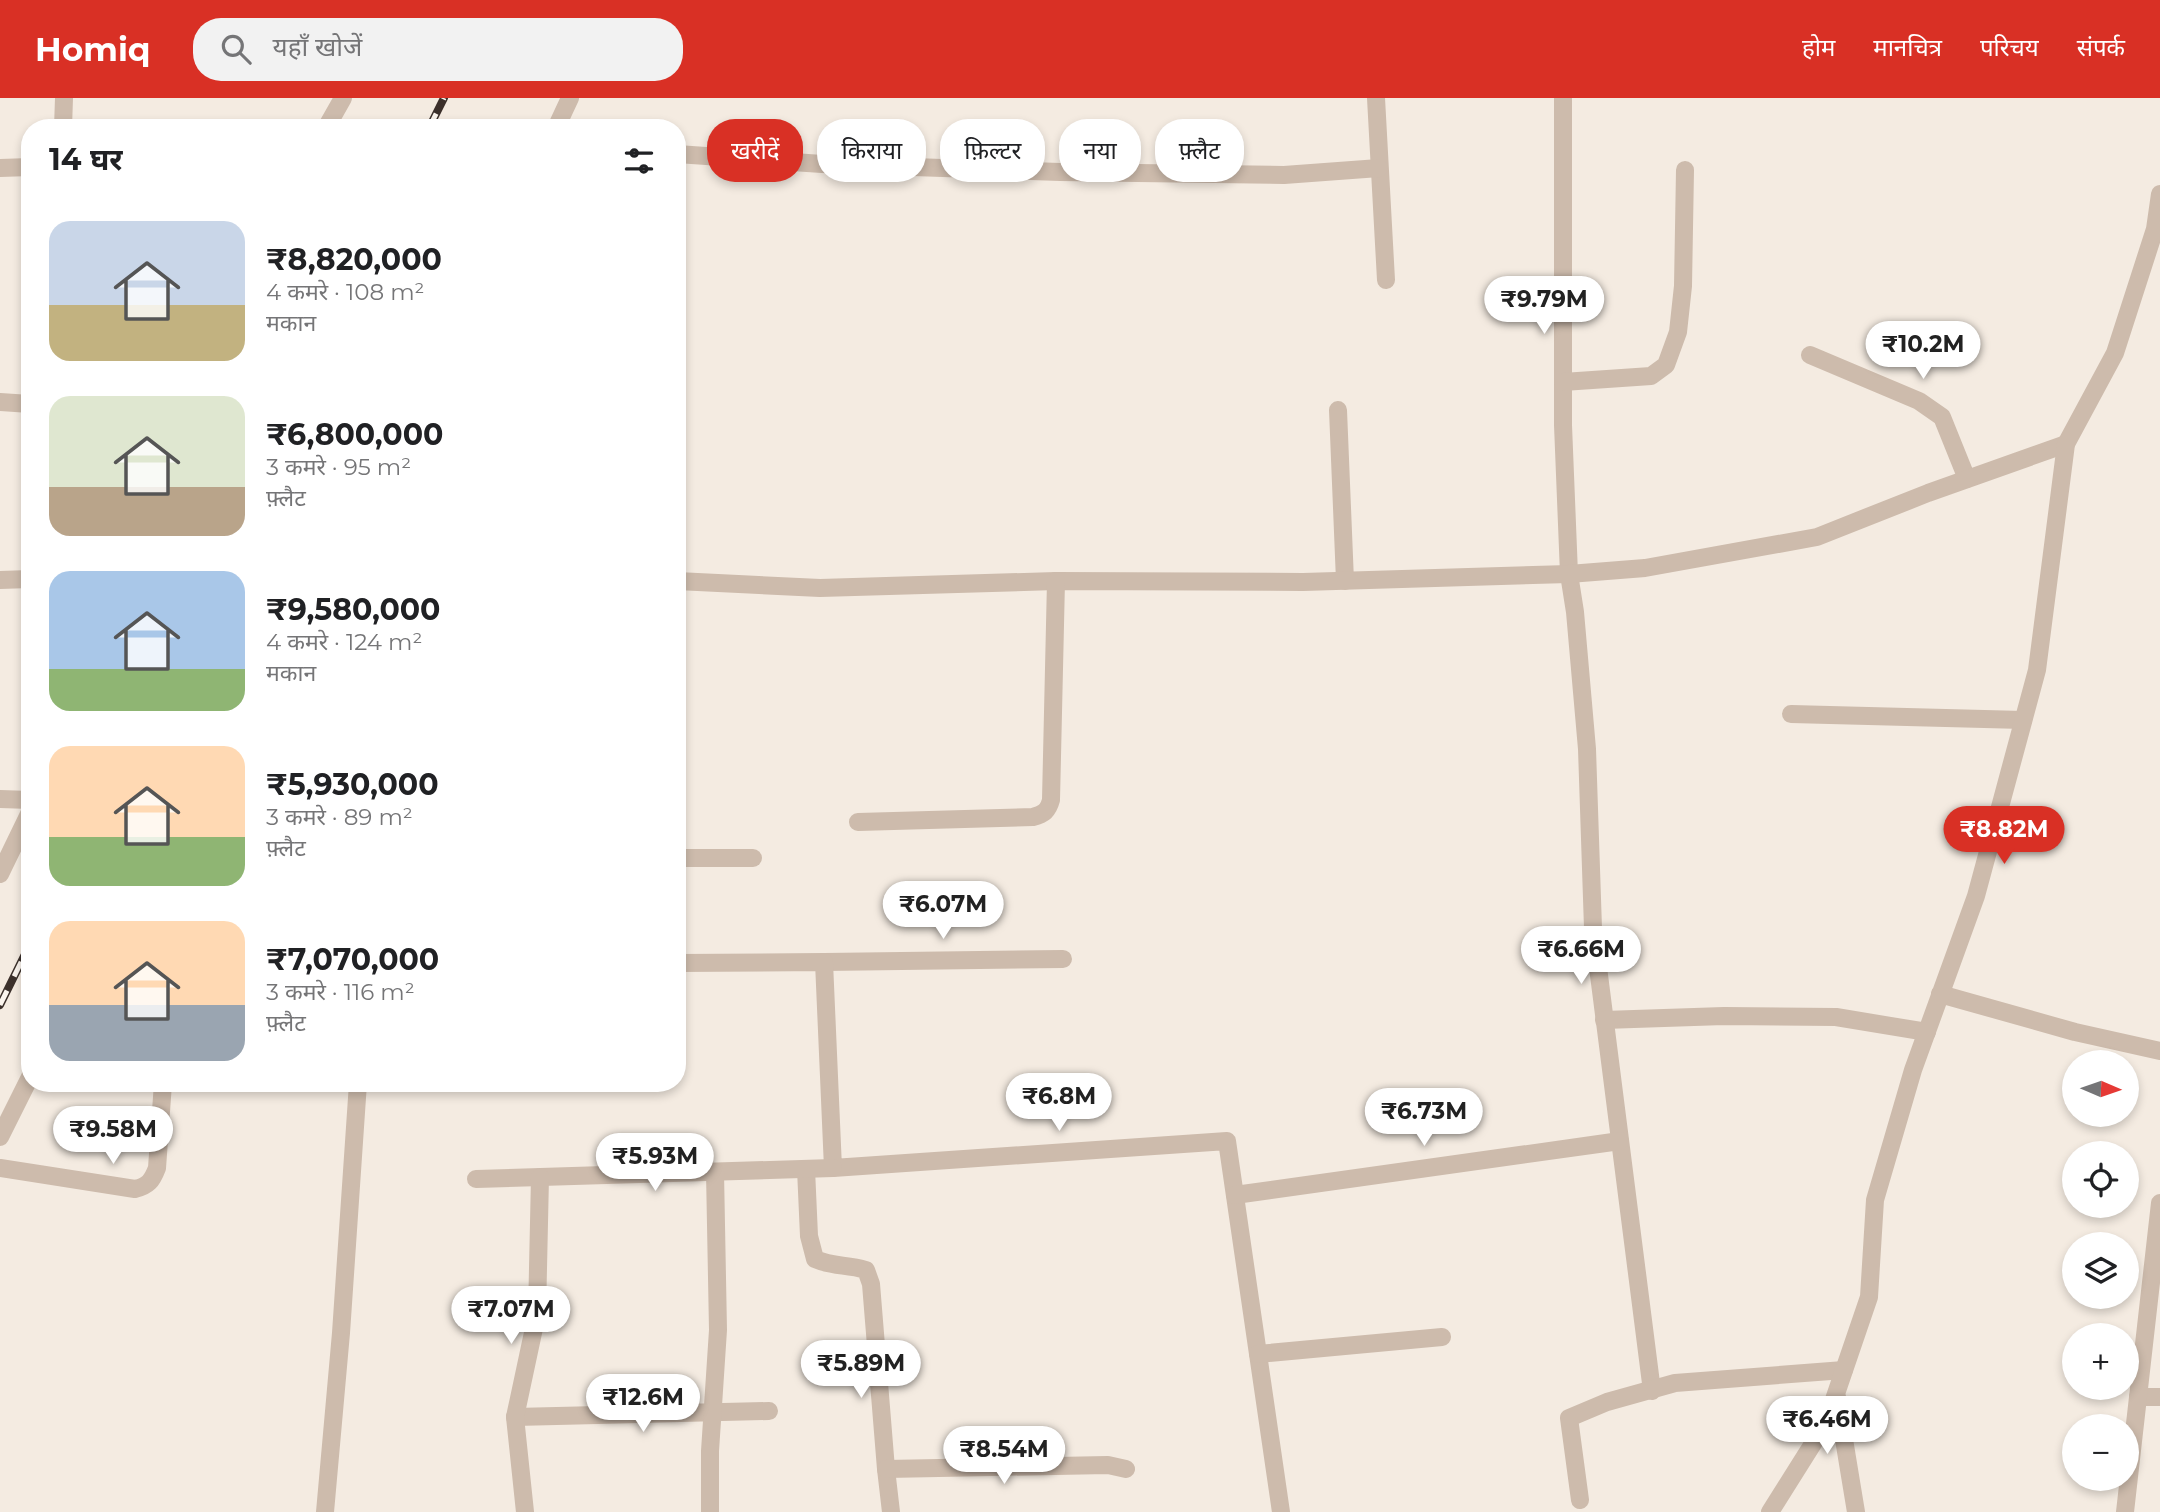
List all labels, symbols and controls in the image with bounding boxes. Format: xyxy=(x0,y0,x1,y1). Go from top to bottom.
search box xyxy=(193,18,683,81)
text: Homiq xyxy=(35,29,151,69)
icon: search xyxy=(217,30,255,68)
text: यहाँ खोजें xyxy=(273,31,362,63)
text: होम xyxy=(1802,33,1835,62)
text: मानचित्र xyxy=(1873,33,1942,62)
text: परिचय xyxy=(1980,33,2039,62)
text: संपर्क xyxy=(2077,33,2125,62)
chip: खरीदें xyxy=(707,119,803,182)
chip: किराया xyxy=(817,119,926,182)
chip: फ़िल्टर xyxy=(940,119,1045,182)
chip: नया xyxy=(1059,119,1141,182)
chip: फ़्लैट xyxy=(1155,119,1244,182)
text: 14 घर xyxy=(49,141,123,178)
icon: filters xyxy=(620,142,658,180)
text: ₹8,820,000 xyxy=(266,241,442,278)
icon: home xyxy=(105,249,189,333)
pin: ₹9.79M xyxy=(1487,276,1601,336)
text: 4 कमरे · 108 m² xyxy=(266,278,424,306)
text: ₹9.79M xyxy=(1500,285,1588,313)
text: मकान xyxy=(266,309,316,337)
pin: ₹10.2M xyxy=(1866,322,1980,381)
text: ₹10.2M xyxy=(1882,330,1964,358)
text: ₹6,800,000 xyxy=(266,416,443,453)
icon: home xyxy=(105,424,189,508)
text: 3 कमरे · 95 m² xyxy=(266,453,411,481)
text: फ़्लैट xyxy=(266,484,306,512)
text: ₹9,580,000 xyxy=(266,591,441,628)
icon: home xyxy=(105,599,189,683)
text: 4 कमरे · 124 m² xyxy=(266,628,422,656)
text: मकान xyxy=(266,659,316,687)
text: ₹5,930,000 xyxy=(266,766,439,803)
icon: home xyxy=(105,774,189,858)
text: 3 कमरे · 89 m² xyxy=(266,803,413,831)
pin: ₹8.82M xyxy=(1947,806,2061,866)
text: ₹8.82M xyxy=(1960,815,2048,843)
text: फ़्लैट xyxy=(266,834,306,862)
pin: ₹6.07M xyxy=(886,882,1000,941)
text: ₹6.07M xyxy=(899,890,987,918)
pin: ₹6.66M xyxy=(1524,926,1638,986)
text: ₹6.66M xyxy=(1537,935,1625,963)
text: ₹7,070,000 xyxy=(266,941,439,978)
icon: home xyxy=(105,949,189,1033)
text: 3 कमरे · 116 m² xyxy=(266,978,415,1006)
text: फ़्लैट xyxy=(266,1009,306,1037)
north arrow xyxy=(2062,1050,2138,1127)
map controls xyxy=(2062,1050,2139,1491)
pin: ₹6.8M xyxy=(1010,1074,1108,1133)
text: ₹6.8M xyxy=(1022,1082,1096,1110)
pin: ₹6.73M xyxy=(1367,1088,1481,1148)
text: ₹6.73M xyxy=(1381,1097,1467,1125)
pin: ₹9.58M xyxy=(56,1107,170,1166)
text: ₹9.58M xyxy=(69,1115,157,1143)
pin: ₹5.93M xyxy=(598,1134,712,1193)
button: locate xyxy=(2062,1141,2139,1218)
text: ₹5.93M xyxy=(612,1142,698,1170)
button: layers xyxy=(2062,1232,2139,1309)
pin: ₹7.07M xyxy=(454,1286,568,1346)
text: ₹7.07M xyxy=(467,1295,555,1323)
button: + xyxy=(2062,1323,2139,1400)
pin: ₹5.89M xyxy=(804,1340,918,1400)
text: ₹5.89M xyxy=(817,1349,905,1377)
pin: ₹12.6M xyxy=(586,1374,700,1434)
text: ₹12.6M xyxy=(602,1383,684,1411)
pin: ₹6.46M xyxy=(1770,1396,1884,1456)
text: ₹6.46M xyxy=(1782,1405,1872,1433)
button: − xyxy=(2062,1414,2139,1491)
pin: ₹8.54M xyxy=(947,1426,1061,1486)
text: ₹8.54M xyxy=(959,1435,1049,1463)

